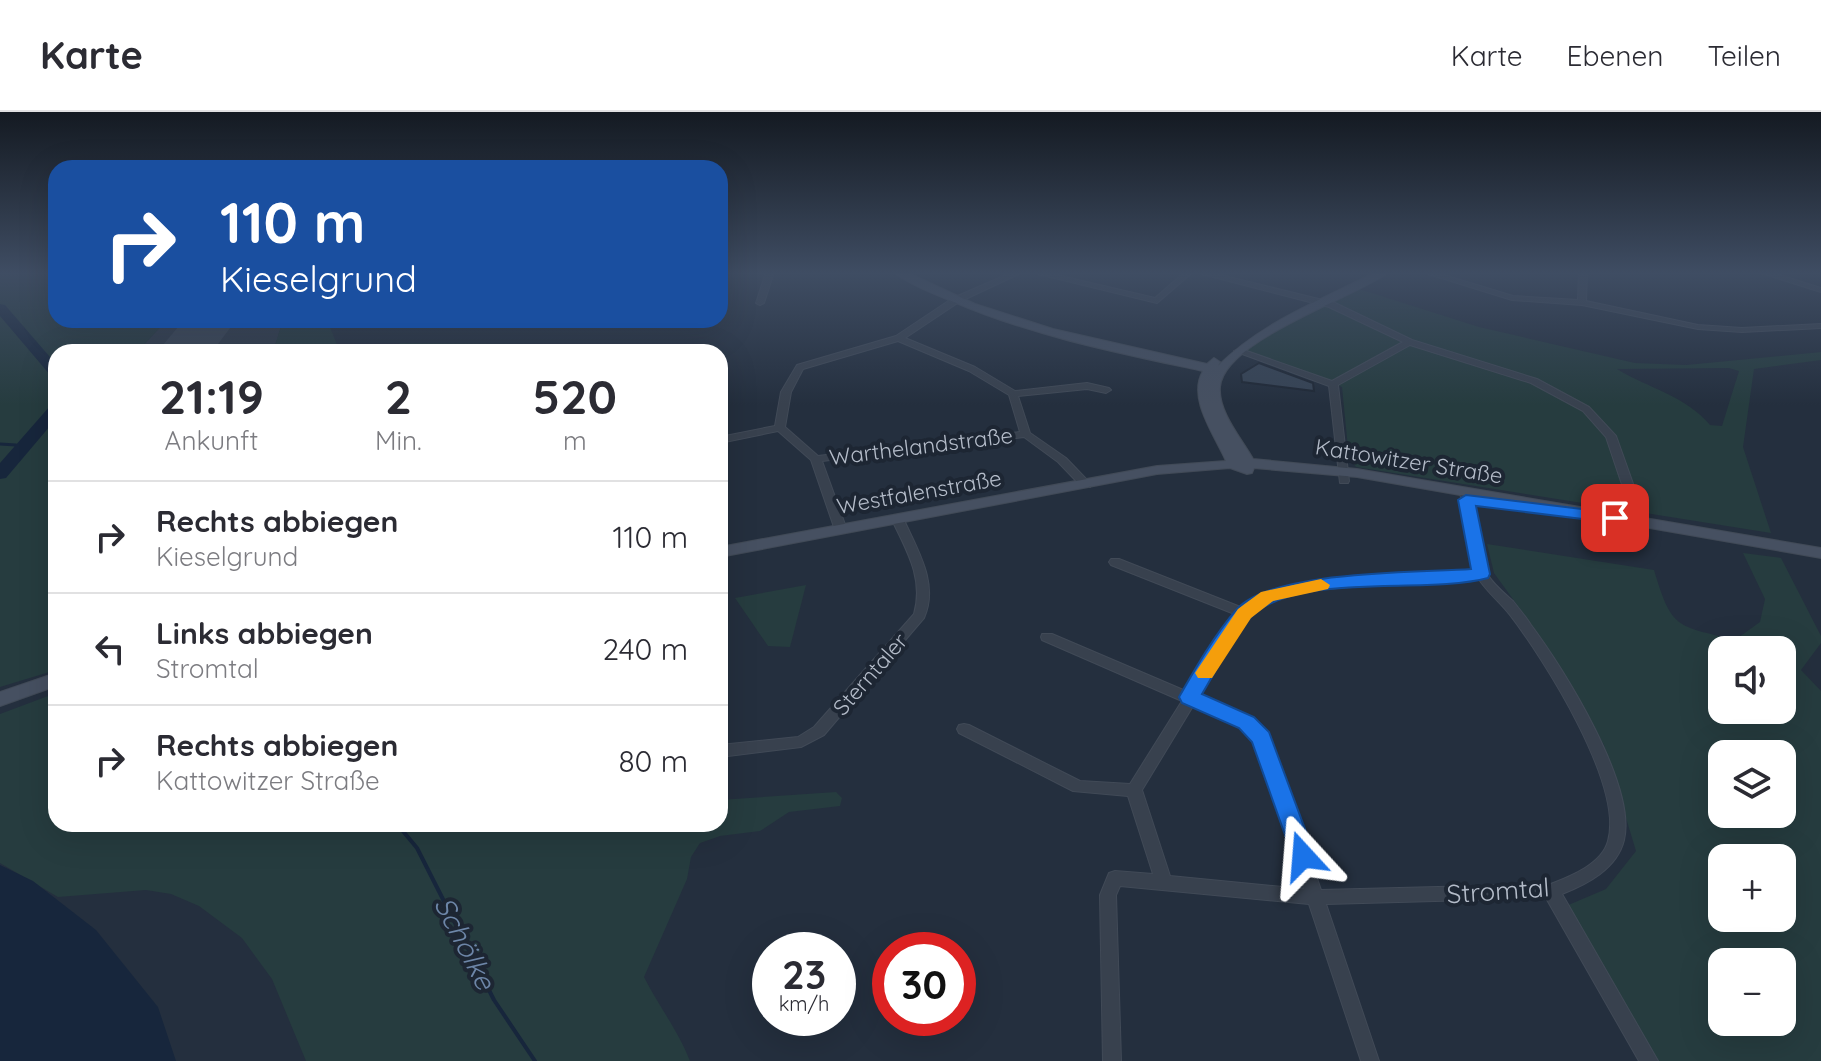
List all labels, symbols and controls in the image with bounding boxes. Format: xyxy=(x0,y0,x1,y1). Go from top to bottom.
text: Karte xyxy=(40,31,143,79)
text: Karte xyxy=(1451,38,1523,73)
text: Ebenen xyxy=(1567,38,1663,73)
text: Teilen xyxy=(1707,38,1781,73)
text: 110 m xyxy=(220,187,365,257)
icon: right xyxy=(88,192,192,296)
text: Kieselgrund xyxy=(220,256,417,301)
text: 21:19 xyxy=(159,366,264,426)
text: 2 xyxy=(385,366,412,426)
text: 520 xyxy=(533,366,617,426)
street label: Warthelandstraße xyxy=(828,421,1014,471)
text: Ankunft xyxy=(165,424,258,457)
text: Min. xyxy=(375,424,422,457)
text: m xyxy=(563,424,587,457)
street label: Kattowitzer Straße xyxy=(1313,432,1505,490)
street label: Westfalenstraße xyxy=(834,464,1004,520)
pin xyxy=(1581,484,1649,552)
icon: arrive xyxy=(1593,496,1637,540)
text: Rechts abbiegen xyxy=(156,502,398,540)
icon: right xyxy=(88,515,132,559)
text: 110 m xyxy=(612,518,688,556)
text: Kieselgrund xyxy=(156,540,298,573)
text: Links abbiegen xyxy=(156,614,373,652)
icon: left xyxy=(88,627,132,671)
street label: Sterntaler xyxy=(827,627,914,721)
text: 240 m xyxy=(603,630,688,668)
map controls xyxy=(1708,636,1796,1036)
button: sound xyxy=(1708,636,1796,724)
text: Stromtal xyxy=(156,652,259,685)
text: Rechts abbiegen xyxy=(156,726,398,764)
icon: right xyxy=(88,739,132,783)
button: layers xyxy=(1708,740,1796,828)
text: 80 m xyxy=(618,742,688,780)
text: Kattowitzer Straße xyxy=(156,764,380,797)
position arrow xyxy=(1261,814,1345,898)
button: + xyxy=(1708,844,1796,932)
street label: Stromtal xyxy=(1446,870,1550,911)
water label: Schölke xyxy=(427,890,504,996)
speed limit sign: 30 xyxy=(872,932,976,1036)
button: − xyxy=(1708,948,1796,1036)
text: 23 xyxy=(782,949,826,999)
text: km/h xyxy=(779,991,829,1016)

